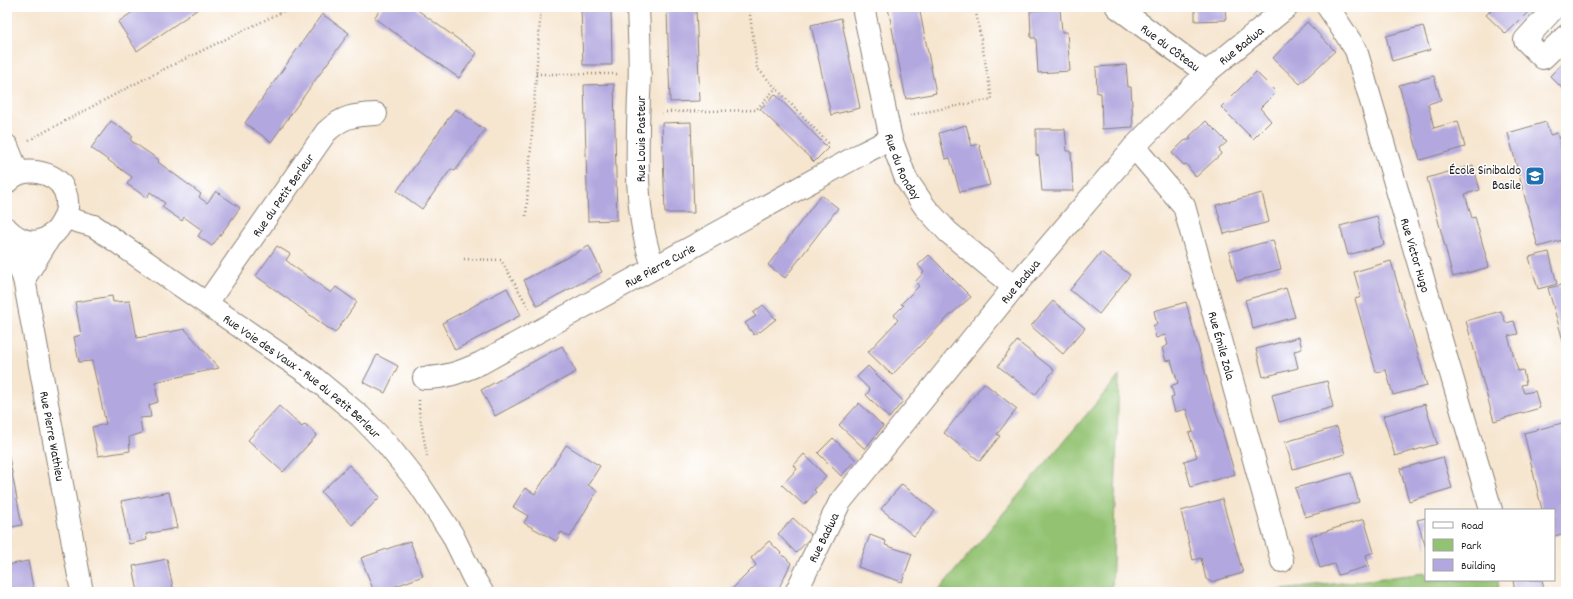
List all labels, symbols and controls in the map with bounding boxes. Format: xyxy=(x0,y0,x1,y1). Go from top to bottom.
street label: Rue du Côteau xyxy=(1136,20,1203,77)
street label: Rue Badwa xyxy=(1215,22,1270,71)
street label: Rue Louis Pasteur xyxy=(633,96,652,182)
street label: Rue du Ronday xyxy=(878,132,925,205)
street label: Rue du Petit Berleur xyxy=(249,150,320,242)
place label: École Sinibaldo Basile xyxy=(1449,162,1521,196)
school or university icon: École Sinibaldo Basile xyxy=(1524,165,1546,187)
street label: Rue Victor Hugo xyxy=(1394,216,1434,295)
street label: Rue Pierre Curie xyxy=(622,240,700,294)
street label: Rue Badwa xyxy=(997,255,1046,309)
street label: Rue Émile Zola xyxy=(1202,310,1239,383)
street label: Rue Voie des Vaux - Rue du Petit Berleur xyxy=(218,311,384,444)
street label: Rue Pierre Wathieu xyxy=(33,390,68,483)
street label: Rue Badwa xyxy=(805,509,846,567)
legend xyxy=(1425,509,1555,581)
text: Road xyxy=(1461,518,1483,535)
text: Park xyxy=(1461,538,1482,555)
text: Building xyxy=(1461,558,1496,575)

